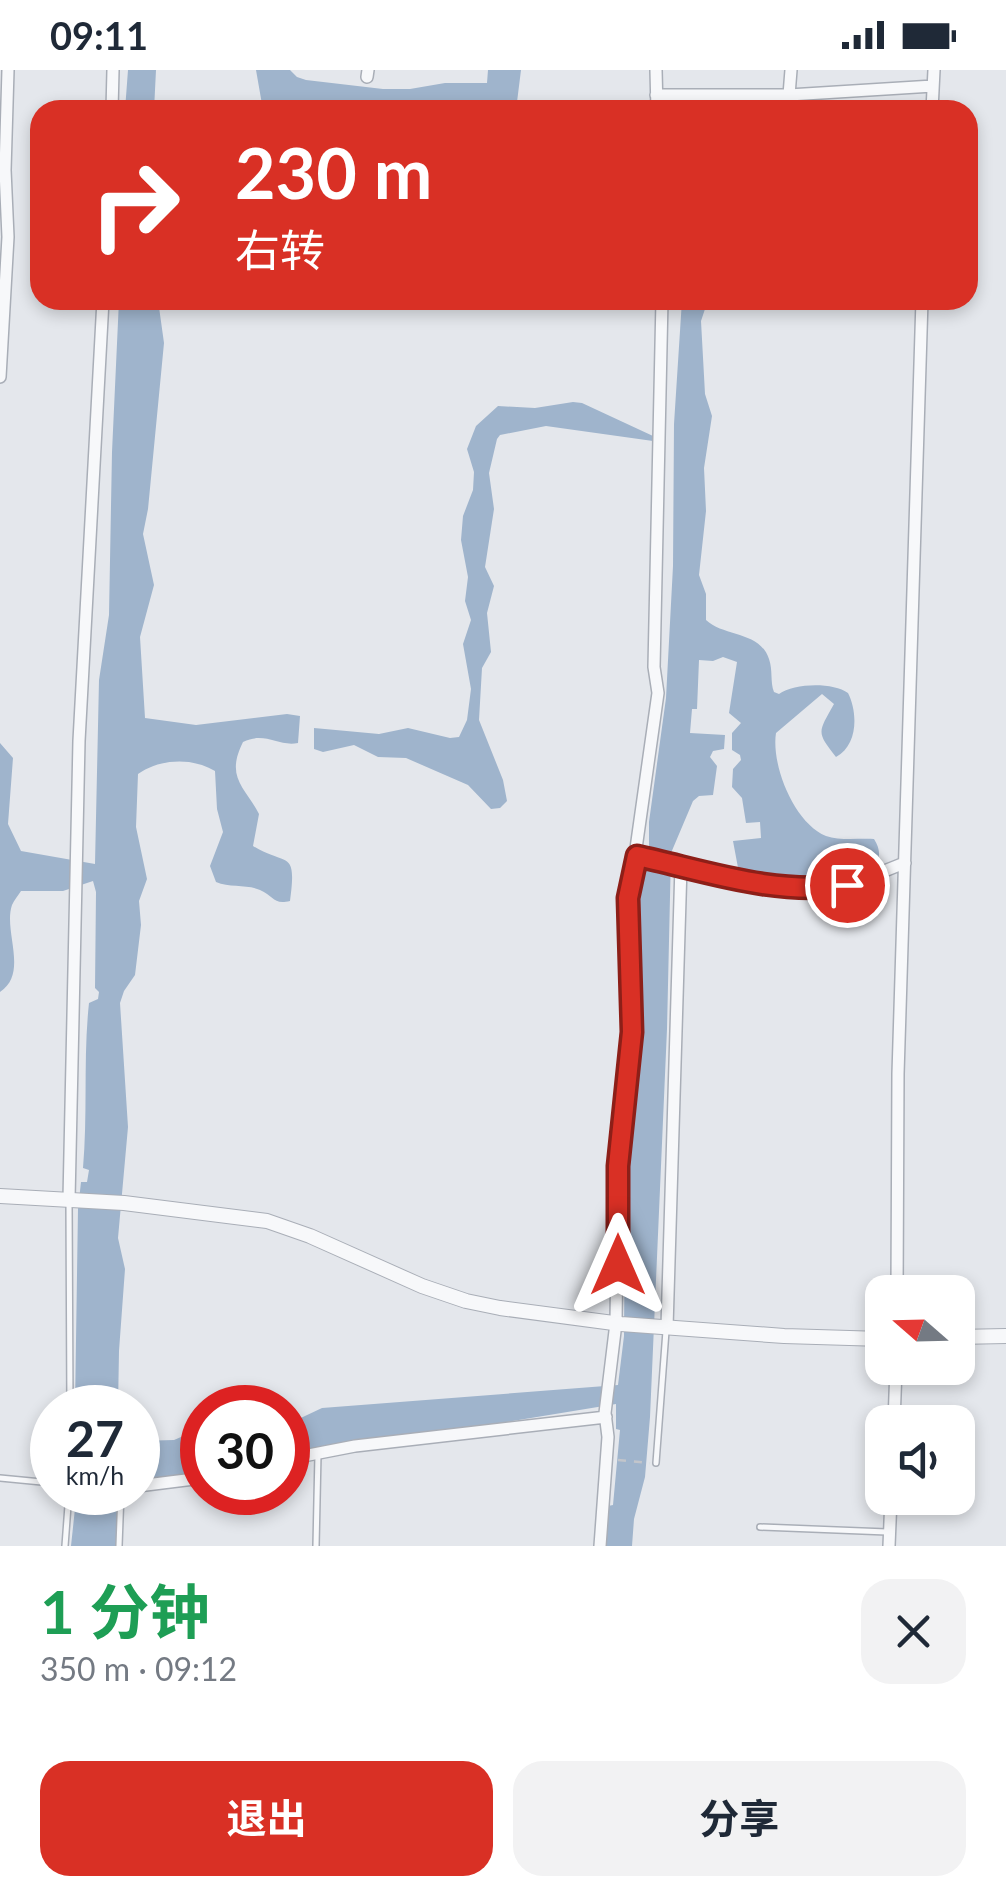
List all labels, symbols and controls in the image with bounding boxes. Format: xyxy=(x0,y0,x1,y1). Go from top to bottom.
text: 09:11 xyxy=(50,12,148,58)
text: 230 m xyxy=(235,130,432,214)
icon: right xyxy=(70,140,200,270)
text: 右转 xyxy=(235,223,325,277)
pin xyxy=(805,843,890,928)
icon: arrive xyxy=(820,858,875,913)
position arrow xyxy=(566,1213,670,1317)
north arrow xyxy=(865,1275,975,1385)
map controls xyxy=(865,1275,975,1515)
speed limit sign: 30 xyxy=(180,1385,310,1515)
button: sound xyxy=(865,1405,975,1515)
text: 27 xyxy=(66,1408,124,1468)
text: km/h xyxy=(66,1460,124,1490)
text: 1 分钟 xyxy=(40,1575,209,1647)
button: close xyxy=(861,1579,966,1684)
text: 350 m · 09:12 xyxy=(40,1649,237,1688)
button: 退出 xyxy=(40,1761,493,1876)
button: 分享 xyxy=(513,1761,966,1876)

